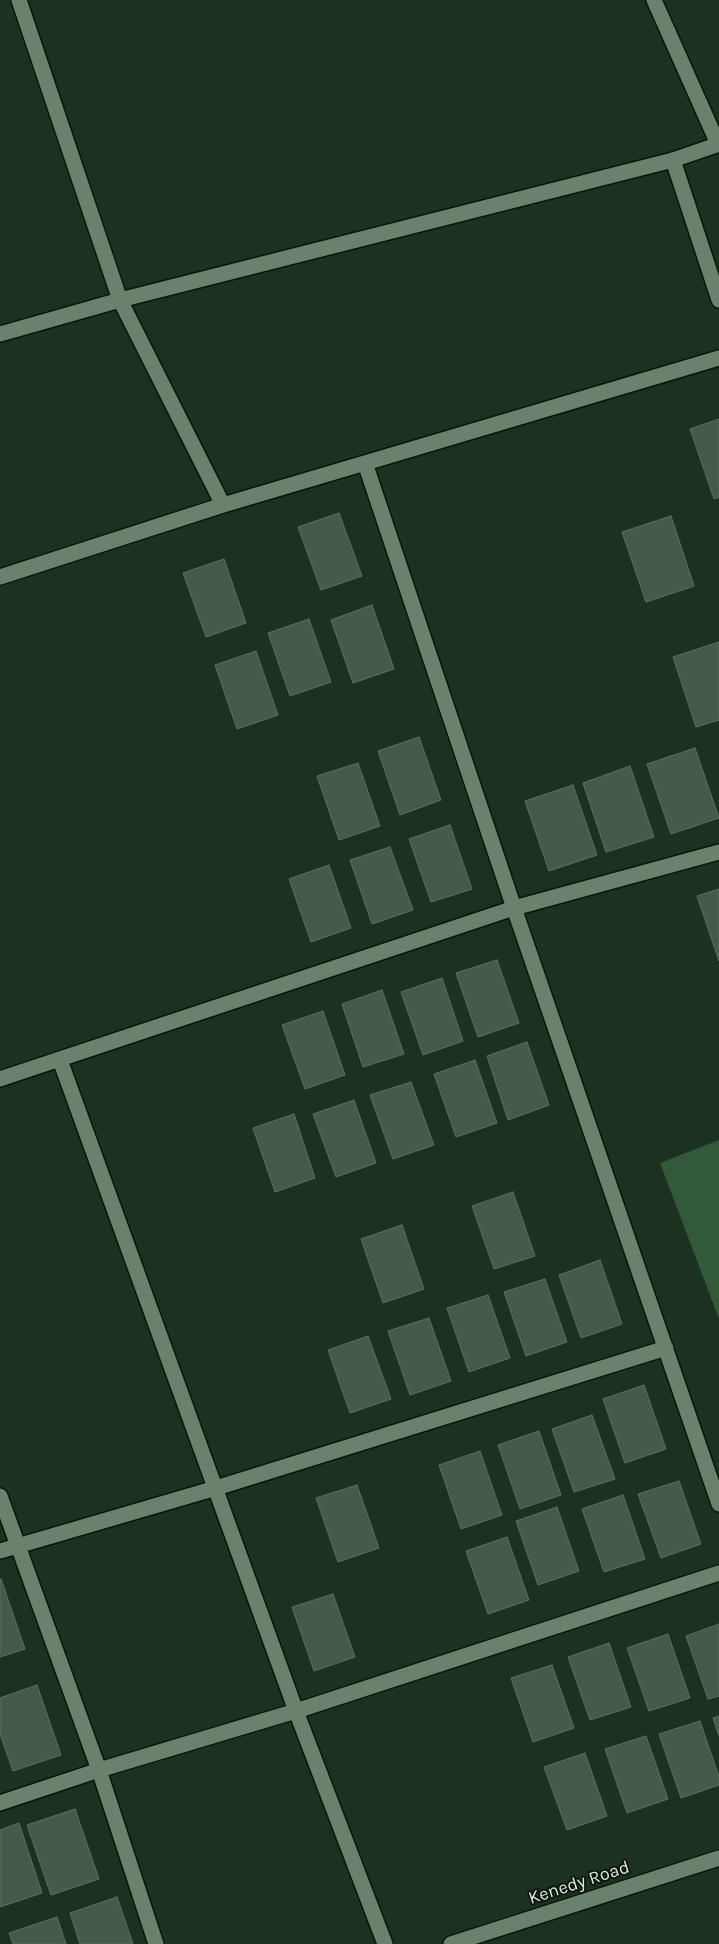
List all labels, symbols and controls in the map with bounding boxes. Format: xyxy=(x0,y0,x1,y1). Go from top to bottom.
street label: Kenedy Road xyxy=(526,1856,632,1910)

